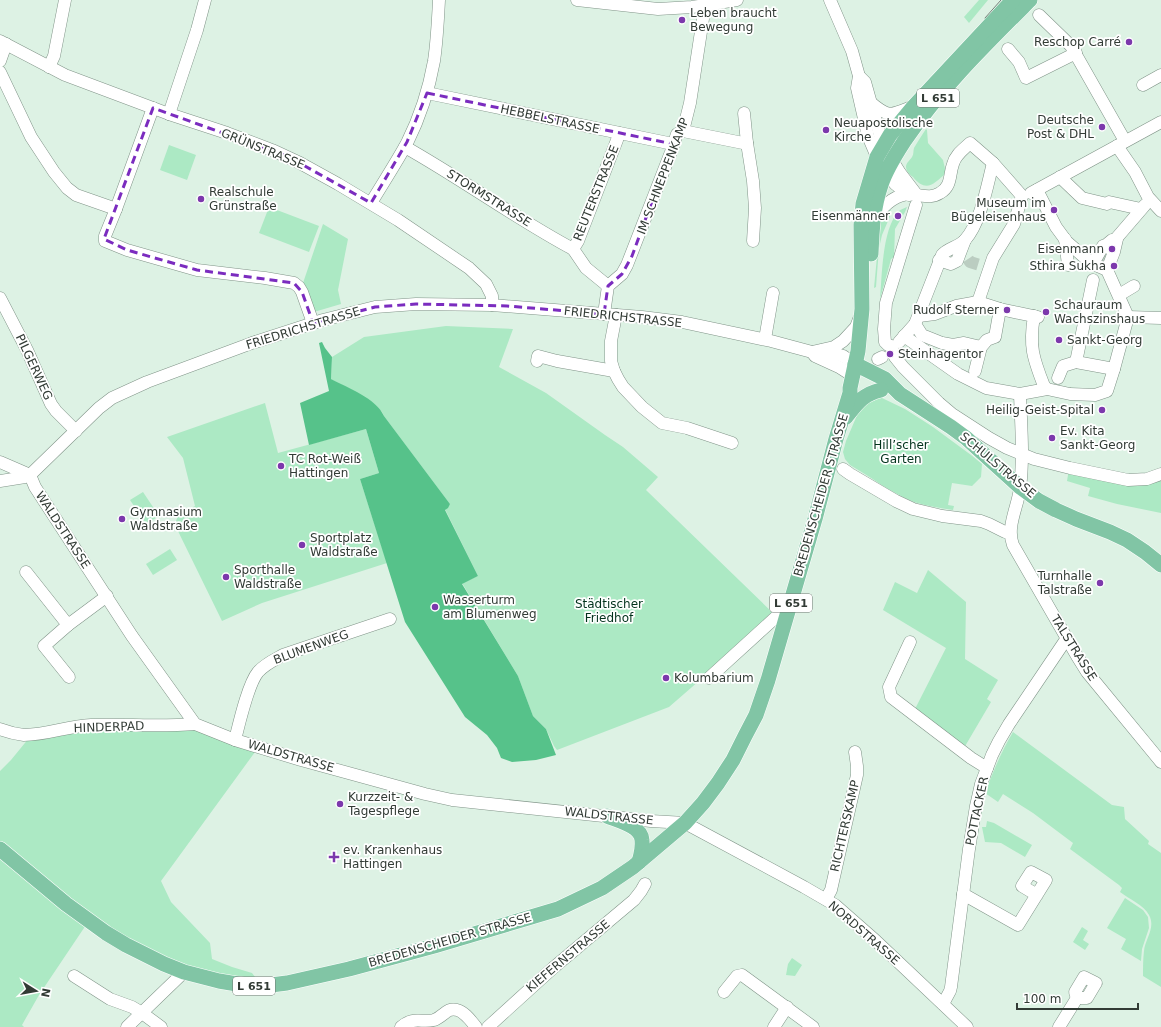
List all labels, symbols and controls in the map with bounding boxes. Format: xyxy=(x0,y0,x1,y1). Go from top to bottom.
place label: Leben braucht Bewegung xyxy=(690,6,777,34)
marker: Leben braucht Bewegung xyxy=(677,15,687,25)
place label: Reschop Carré xyxy=(1034,35,1121,49)
marker: Reschop Carré xyxy=(1124,37,1134,47)
road number: L 651 xyxy=(917,89,959,107)
street label: HEBBELSTRASSE xyxy=(499,102,601,136)
place label: Deutsche Post & DHL xyxy=(1027,113,1094,141)
street label: IM SCHNEPPENKAMP xyxy=(634,116,692,236)
place label: Neuapostolische Kirche xyxy=(834,116,933,144)
marker: Deutsche Post & DHL xyxy=(1097,122,1107,132)
street label: GRÜNSTRASSE xyxy=(219,124,308,172)
marker: Neuapostolische Kirche xyxy=(821,125,831,135)
street label: REUTERSTRASSE xyxy=(570,143,622,243)
street label: STORMSTRASSE xyxy=(444,166,534,230)
place label: Realschule Grünstraße xyxy=(209,185,277,213)
marker: Realschule Grünstraße xyxy=(196,194,206,204)
place label: Museum im Bügeleisenhaus xyxy=(951,196,1046,224)
marker: Museum im Bügeleisenhaus xyxy=(1049,205,1059,215)
place label: Eisenmänner xyxy=(811,209,890,223)
marker: Eisenmänner xyxy=(893,211,903,221)
place label: Eisenmann xyxy=(1038,242,1104,256)
marker: Eisenmann xyxy=(1107,244,1117,254)
place label: Sthira Sukha xyxy=(1030,259,1106,273)
marker: Sthira Sukha xyxy=(1109,261,1119,271)
place label: Schauraum Wachszinshaus xyxy=(1054,298,1145,326)
place label: Rudolf Sterner xyxy=(913,303,999,317)
street label: FRIEDRICHSTRASSE xyxy=(244,304,362,352)
street label: FRIEDRICHSTRASSE xyxy=(563,304,683,330)
marker: Rudolf Sterner xyxy=(1002,305,1012,315)
marker: Schauraum Wachszinshaus xyxy=(1041,307,1051,317)
street label: PILGERWEG xyxy=(13,332,55,402)
place label: Sankt-Georg xyxy=(1067,333,1142,347)
marker: Sankt-Georg xyxy=(1054,335,1064,345)
place label: Steinhagentor xyxy=(898,347,983,361)
marker: Steinhagentor xyxy=(885,349,895,359)
place label: Heilig-Geist-Spital xyxy=(986,403,1094,417)
marker: Heilig-Geist-Spital xyxy=(1097,405,1107,415)
street label: BREDENSCHEIDER STRASSE xyxy=(791,412,851,578)
place label: Ev. Kita Sankt-Georg xyxy=(1060,424,1135,452)
street label: SCHULSTRASSE xyxy=(957,429,1039,501)
marker: Ev. Kita Sankt-Georg xyxy=(1047,433,1057,443)
park label: Hill’scher Garten xyxy=(873,438,929,466)
place label: TC Rot-Weiß Hattingen xyxy=(288,452,361,480)
marker: TC Rot-Weiß Hattingen xyxy=(276,461,286,471)
street label: WALDSTRASSE xyxy=(33,489,93,571)
place label: Gymnasium Waldstraße xyxy=(130,505,202,533)
marker: Gymnasium Waldstraße xyxy=(117,514,127,524)
place label: Sportplatz Waldstraße xyxy=(310,531,378,559)
marker: Sportplatz Waldstraße xyxy=(297,540,307,550)
place label: Sporthalle Waldstraße xyxy=(234,563,302,591)
place label: Turnhalle Talstraße xyxy=(1037,569,1092,597)
marker: Sporthalle Waldstraße xyxy=(221,572,231,582)
marker: Turnhalle Talstraße xyxy=(1095,578,1105,588)
place label: Wasserturm am Blumenweg xyxy=(443,593,537,621)
road number: L 651 xyxy=(770,594,812,612)
park label: Städtischer Friedhof xyxy=(575,597,643,625)
marker: Wasserturm am Blumenweg xyxy=(430,602,440,612)
street label: TALSTRASSE xyxy=(1048,612,1100,684)
street label: BLUMENWEG xyxy=(272,627,350,667)
place label: Kolumbarium xyxy=(674,671,754,685)
marker: Kolumbarium xyxy=(661,673,671,683)
street label: HINDERPAD xyxy=(73,719,145,735)
street label: WALDSTRASSE xyxy=(246,737,336,775)
street label: POTTACKER xyxy=(963,775,991,847)
street label: RICHTERSKAMP xyxy=(828,779,862,873)
place label: Kurzzeit- & Tagespflege xyxy=(347,790,420,818)
marker: Kurzzeit- & Tagespflege xyxy=(335,799,345,809)
street label: WALDSTRASSE xyxy=(564,804,654,828)
place label: ev. Krankenhaus Hattingen xyxy=(343,843,442,871)
marker: ev. Krankenhaus Hattingen xyxy=(328,851,340,863)
street label: NORDSTRASSE xyxy=(826,898,902,968)
street label: BREDENSCHEIDER STRASSE xyxy=(367,910,533,970)
street label: KIEFERNSTRASSE xyxy=(523,917,613,995)
north arrow xyxy=(16,971,56,1011)
road number: L 651 xyxy=(233,977,275,995)
scale bar xyxy=(1017,985,1138,1011)
text: N xyxy=(38,987,53,999)
text: 100 m xyxy=(1023,992,1061,1006)

